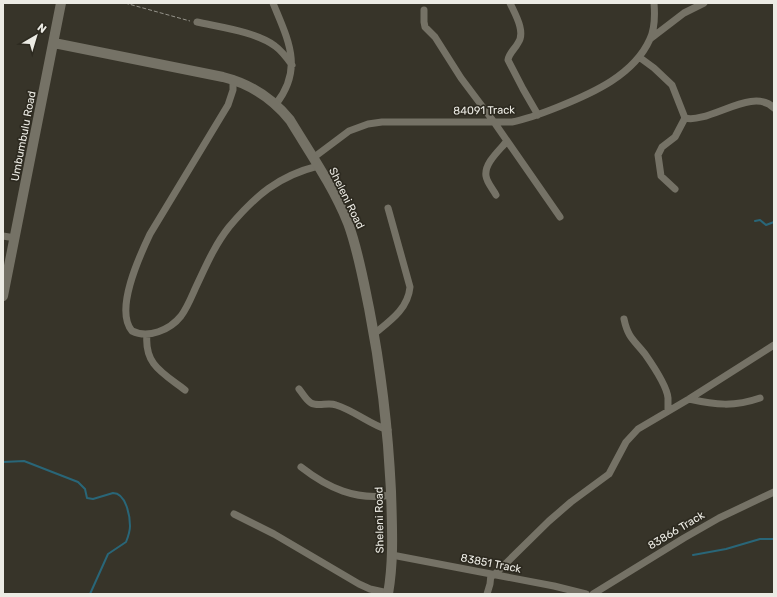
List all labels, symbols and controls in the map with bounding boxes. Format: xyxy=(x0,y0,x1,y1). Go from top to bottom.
north arrow xyxy=(16,16,56,56)
text: N xyxy=(35,21,49,36)
street label: Umbumbulu Road xyxy=(8,90,39,182)
street label: 84091 Track xyxy=(453,103,515,118)
street label: Sheleni Road xyxy=(326,165,367,231)
street label: Sheleni Road xyxy=(372,487,387,553)
street label: 83866 Track xyxy=(646,508,707,552)
street label: 83851 Track xyxy=(459,551,523,576)

